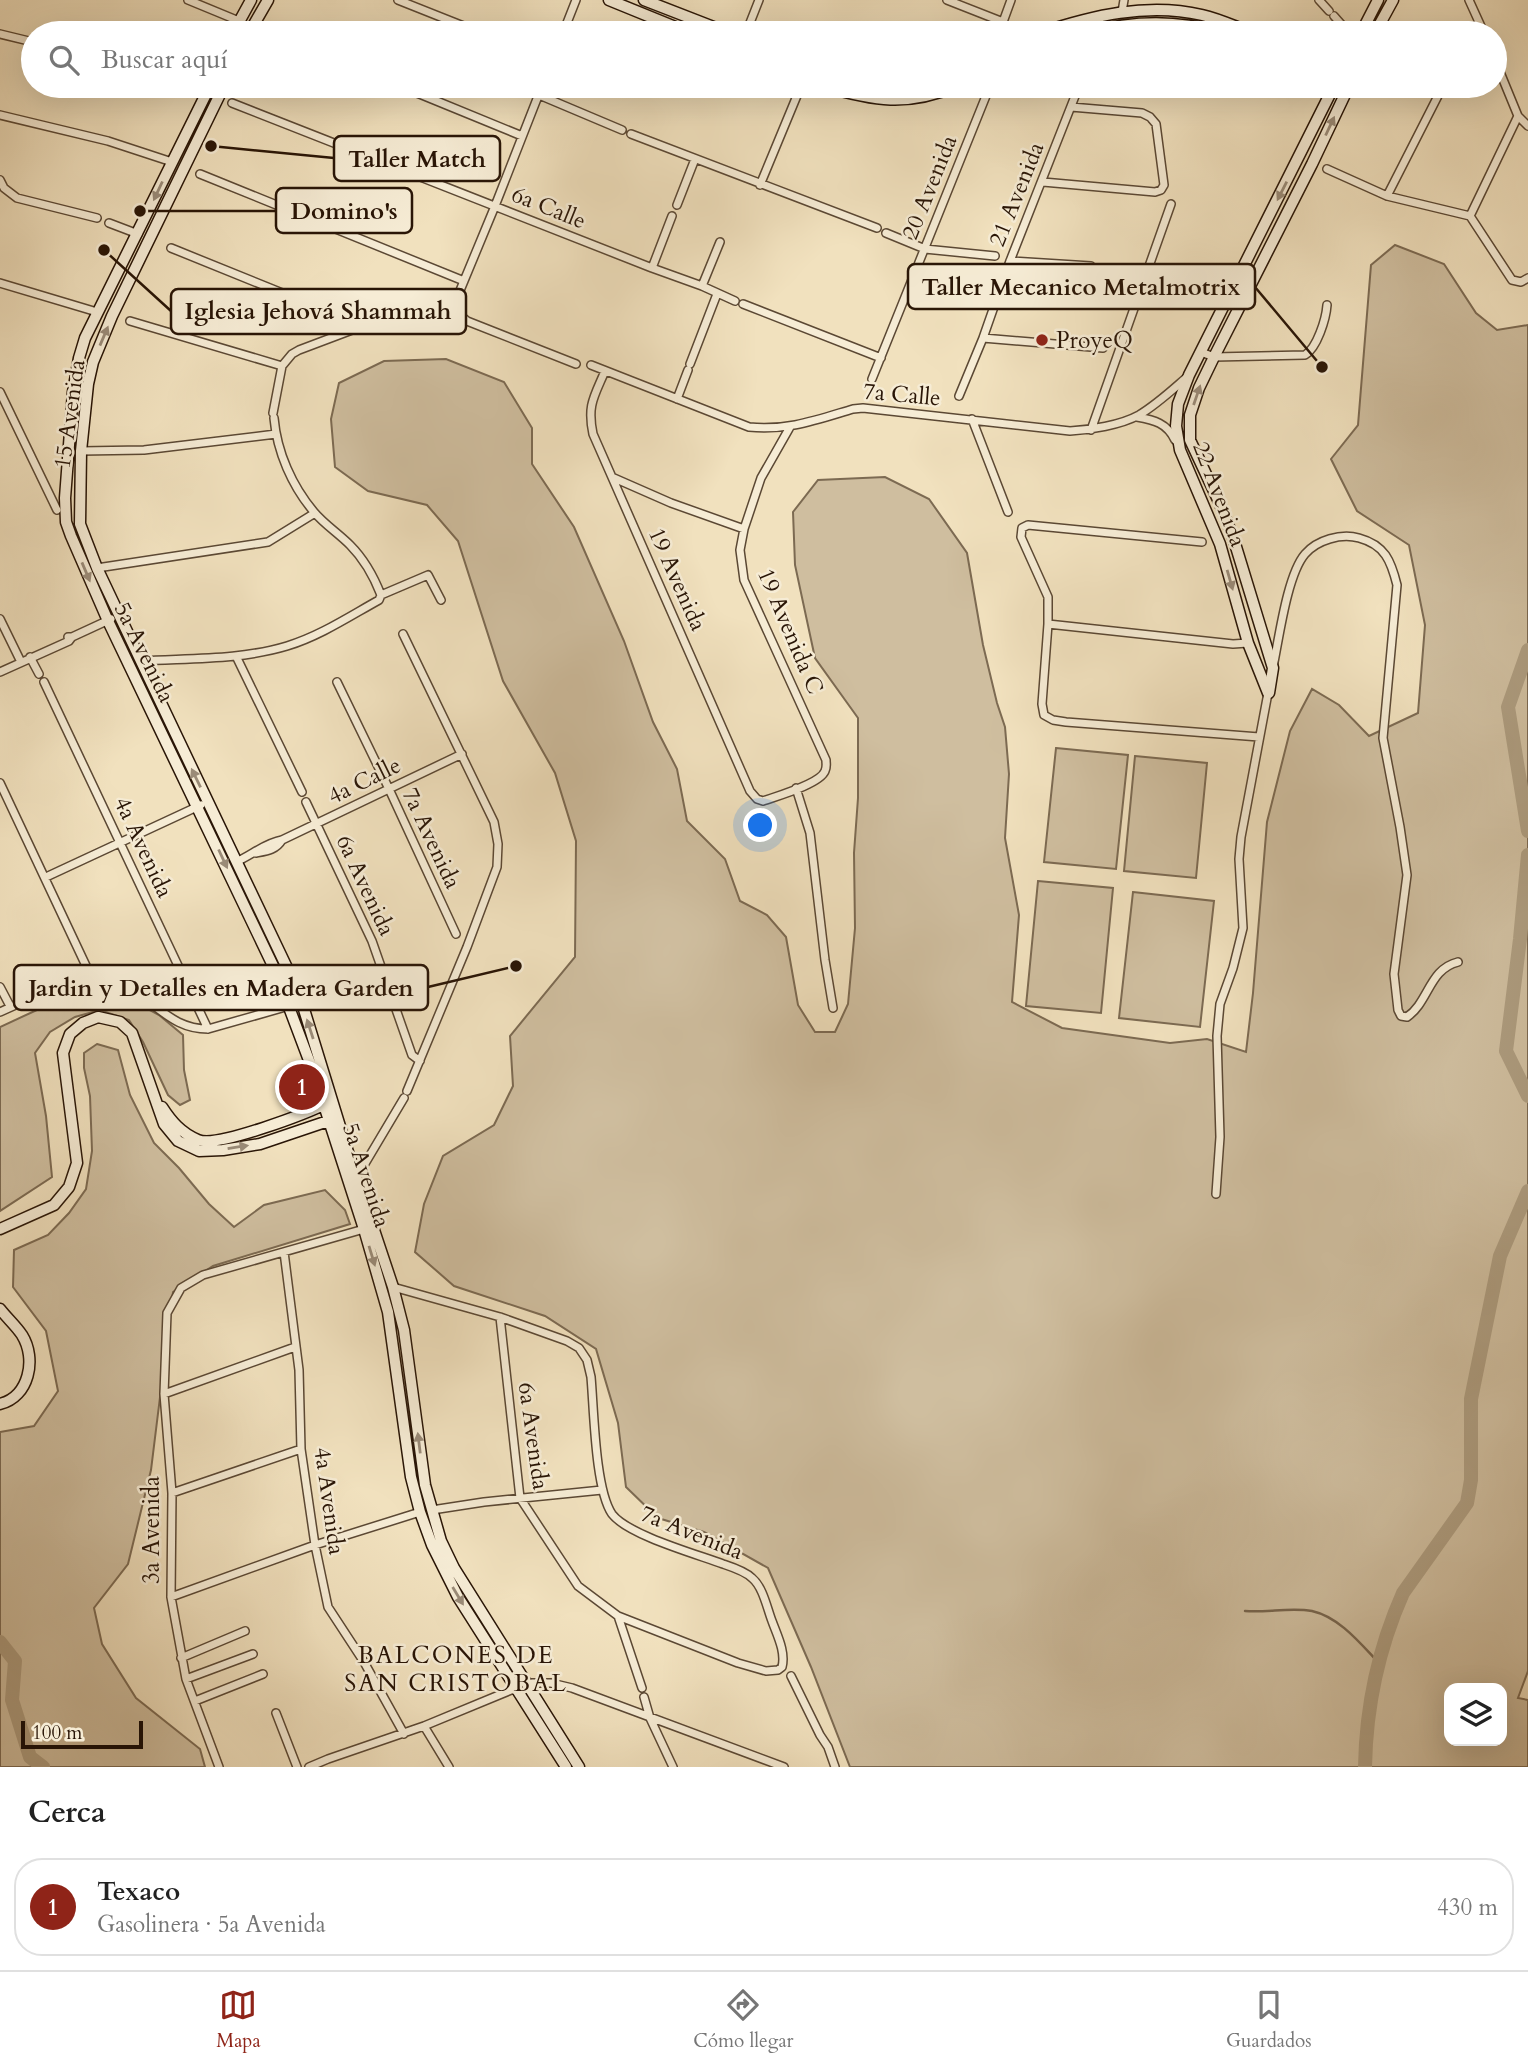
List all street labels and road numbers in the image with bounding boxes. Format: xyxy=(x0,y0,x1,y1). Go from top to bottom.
street label: 20 Avenida xyxy=(895,130,964,244)
street label: 21 Avenida xyxy=(982,137,1051,251)
street label: 6a Calle xyxy=(507,179,591,236)
street label: 15 Avenida xyxy=(46,357,93,471)
street label: 7a Calle xyxy=(862,376,942,413)
street label: 22 Avenida xyxy=(1185,437,1254,551)
street label: 19 Avenida xyxy=(641,523,714,636)
street label: 19 Avenida C xyxy=(750,564,831,699)
street label: 5a Avenida xyxy=(107,597,182,708)
street label: 4a Calle xyxy=(323,750,406,811)
street label: 7a Avenida xyxy=(395,783,468,894)
street label: 4a Avenida xyxy=(107,792,180,903)
street label: 6a Avenida xyxy=(329,830,402,941)
street label: 5a Avenida xyxy=(335,1119,398,1231)
street label: 6a Avenida xyxy=(511,1380,556,1492)
street label: 4a Avenida xyxy=(307,1445,352,1557)
street label: 3a Avenida xyxy=(136,1476,167,1584)
street label: 7a Avenida xyxy=(636,1498,748,1567)

